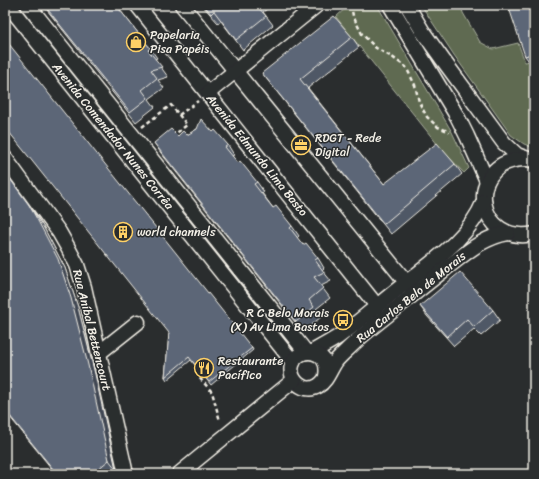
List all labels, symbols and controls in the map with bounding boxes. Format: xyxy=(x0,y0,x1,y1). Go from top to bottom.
place label: Papelaria Pisa Papéis xyxy=(150,24,209,60)
shop icon: Papelaria Pisa Papéis xyxy=(125,31,147,53)
street label: Avenida Comendador Nunes Corrêa xyxy=(46,57,180,215)
street label: Avenida Edmundo Lima Basto xyxy=(200,88,314,221)
place label: RDGT - Rede Digital xyxy=(315,127,381,163)
office icon: RDGT - Rede Digital xyxy=(290,134,312,156)
building icon: world channels xyxy=(112,221,134,243)
place label: world channels xyxy=(137,221,216,243)
street label: Rua Carlos Belo de Morais xyxy=(351,245,471,348)
street label: Rua Aníbal Bettencourt xyxy=(66,267,118,393)
place label: R C Belo Morais (X) Av Lima Bastos xyxy=(230,302,329,338)
bus stop icon: R C Belo Morais (X) Av Lima Bastos xyxy=(332,309,354,331)
place label: Restaurante Pacífico xyxy=(218,350,284,386)
restaurant icon: Restaurante Pacífico xyxy=(193,357,215,379)

